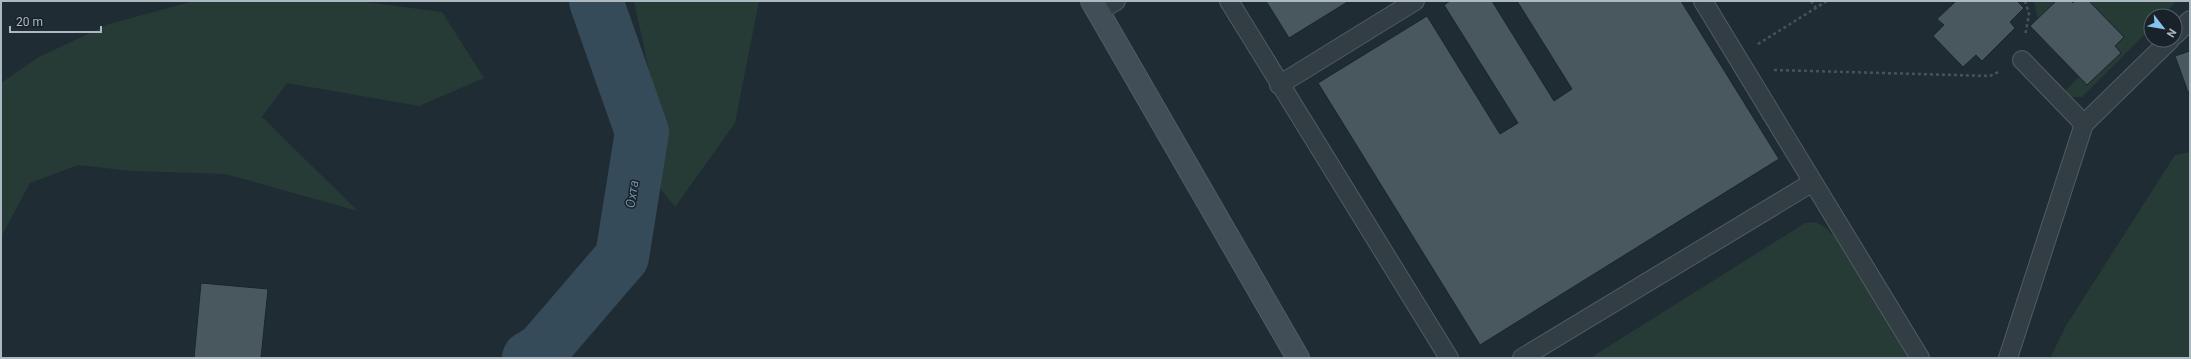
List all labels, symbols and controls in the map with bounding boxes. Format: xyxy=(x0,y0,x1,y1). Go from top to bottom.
scale bar xyxy=(10,8,101,34)
north arrow xyxy=(2143,8,2183,48)
text: 20 m xyxy=(16,15,43,29)
text: N xyxy=(2163,26,2179,40)
water label: Охта xyxy=(622,179,642,209)

